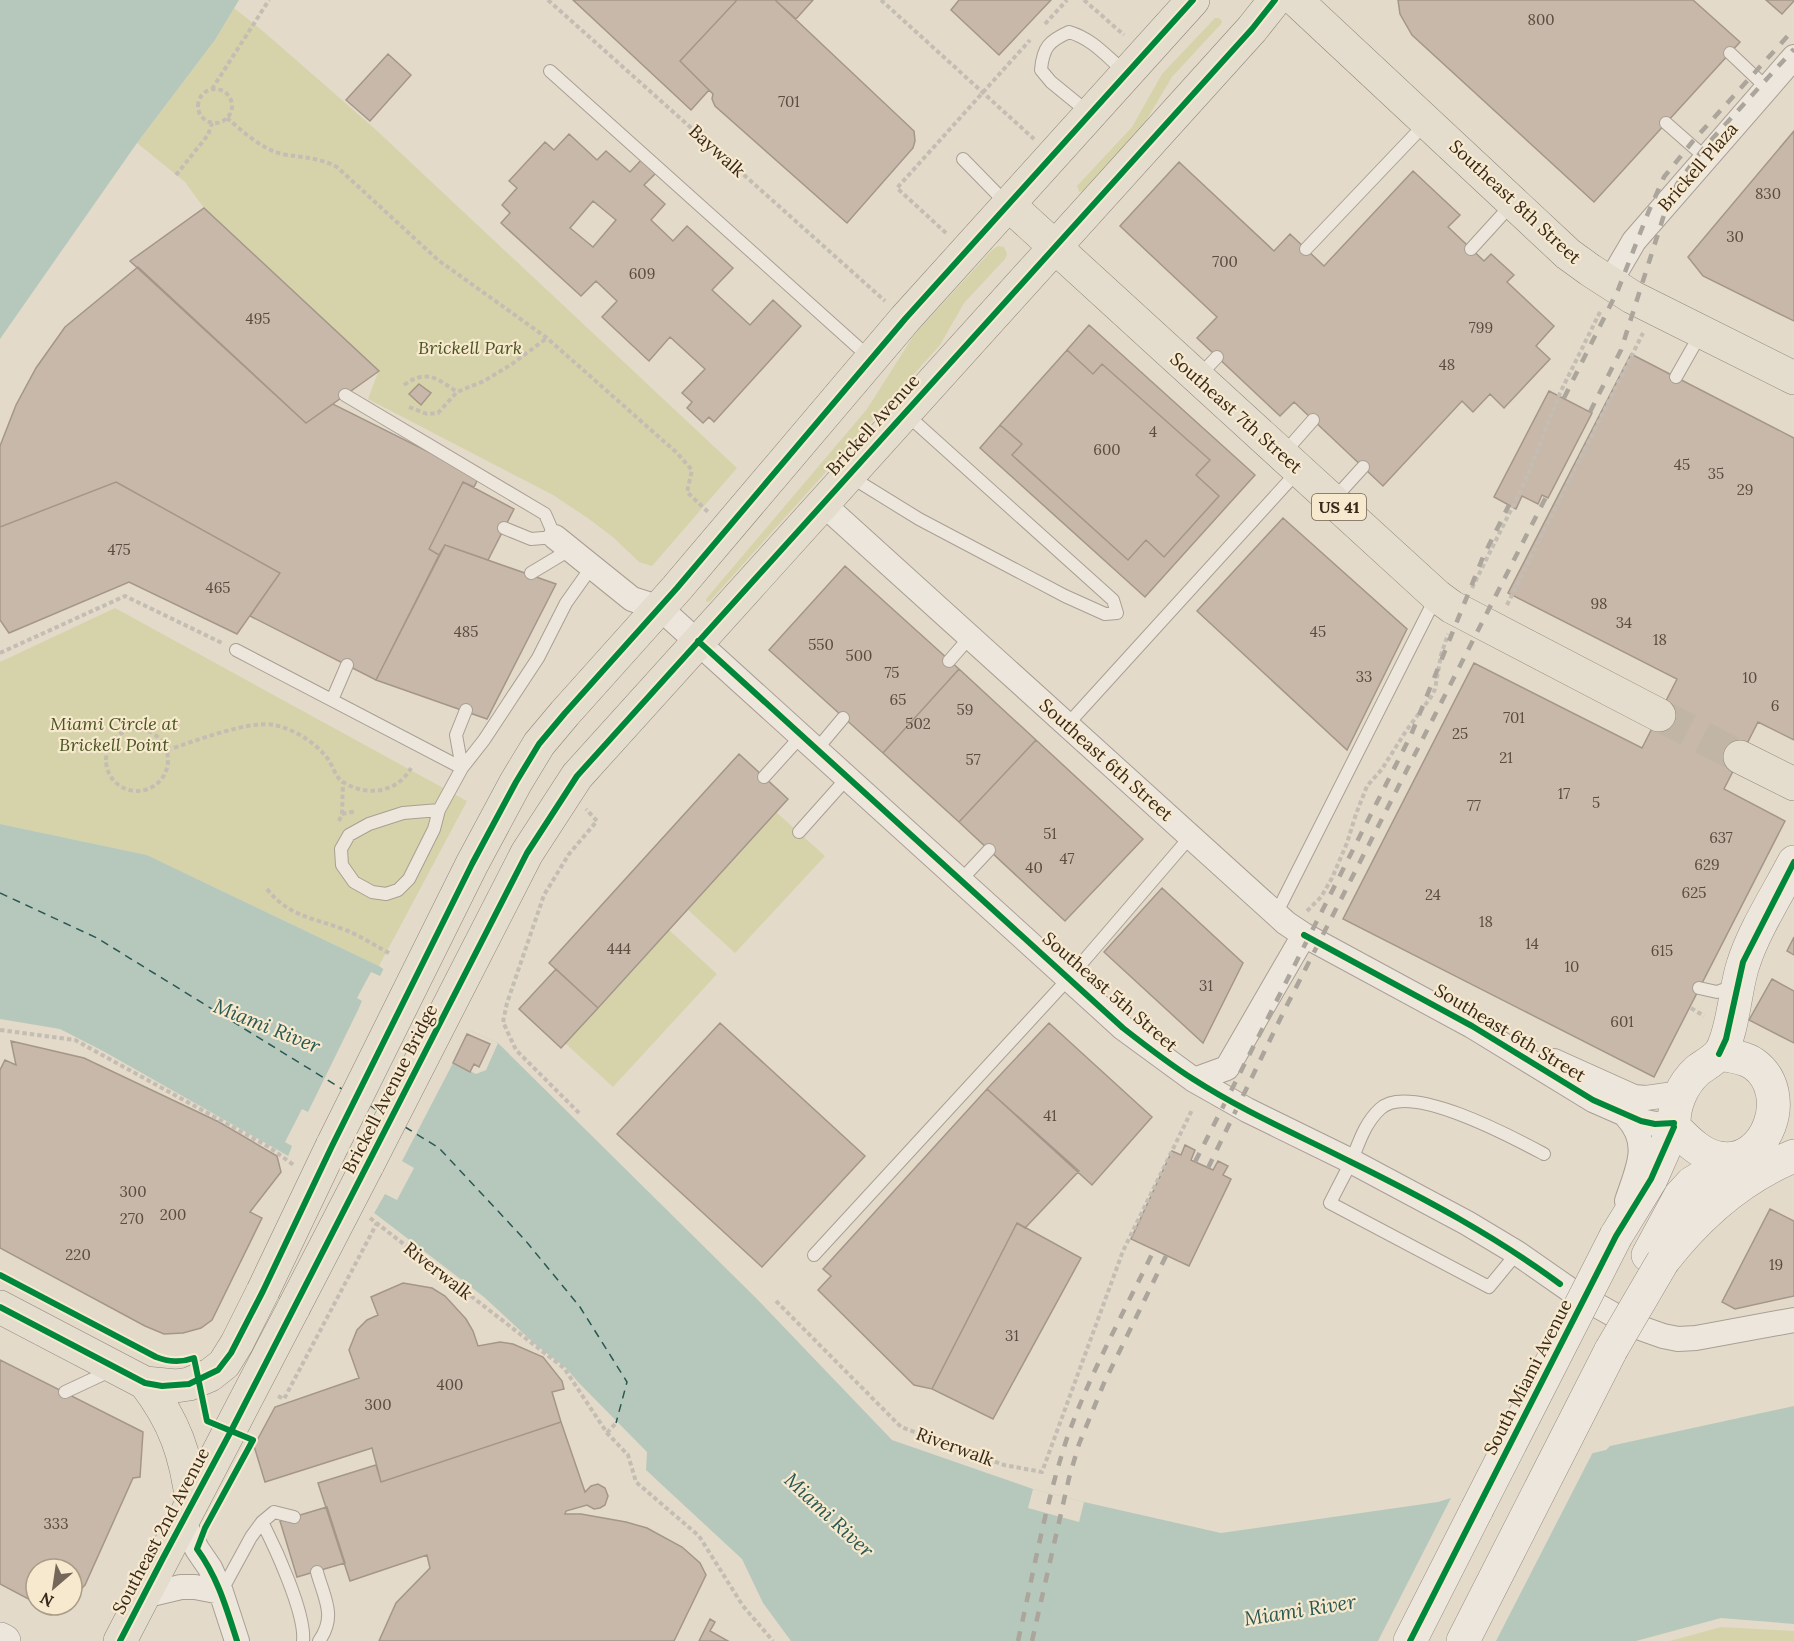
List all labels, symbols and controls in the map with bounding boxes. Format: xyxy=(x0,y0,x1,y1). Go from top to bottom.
house number: 800 xyxy=(1527,10,1555,29)
house number: 701 xyxy=(778,92,800,111)
street label: Brickell Plaza xyxy=(1653,117,1743,216)
street label: Baywalk xyxy=(684,119,751,182)
street label: Southeast 8th Street xyxy=(1445,135,1586,269)
house number: 830 xyxy=(1755,184,1781,203)
house number: 30 xyxy=(1726,227,1744,246)
house number: 700 xyxy=(1212,252,1238,271)
house number: 609 xyxy=(629,264,655,283)
house number: 495 xyxy=(246,309,270,328)
house number: 799 xyxy=(1469,318,1493,337)
park label: Brickell Park xyxy=(418,336,522,359)
street label: Southeast 7th Street xyxy=(1165,347,1307,478)
house number: 48 xyxy=(1439,355,1455,374)
street label: Brickell Avenue xyxy=(821,369,924,480)
house number: 4 xyxy=(1149,422,1157,441)
house number: 600 xyxy=(1093,440,1121,459)
house number: 45 xyxy=(1674,455,1690,474)
house number: 35 xyxy=(1708,464,1724,483)
house number: 29 xyxy=(1737,480,1753,499)
road number: US 41 xyxy=(1312,494,1366,520)
house number: 475 xyxy=(107,540,131,559)
house number: 465 xyxy=(206,578,230,597)
house number: 98 xyxy=(1590,594,1608,613)
house number: 34 xyxy=(1616,613,1632,632)
house number: 485 xyxy=(454,622,478,641)
house number: 45 xyxy=(1310,622,1326,641)
house number: 18 xyxy=(1653,630,1667,649)
house number: 550 xyxy=(808,635,834,654)
house number: 500 xyxy=(846,646,872,665)
house number: 75 xyxy=(884,663,900,682)
house number: 33 xyxy=(1356,667,1372,686)
house number: 10 xyxy=(1743,668,1757,687)
house number: 65 xyxy=(890,690,906,709)
street label: Southeast 6th Street xyxy=(1035,693,1178,826)
house number: 6 xyxy=(1771,696,1779,715)
house number: 59 xyxy=(957,700,973,719)
house number: 701 xyxy=(1503,708,1525,727)
park label: Miami Circle at Brickell Point xyxy=(50,712,178,756)
house number: 502 xyxy=(905,714,931,733)
house number: 25 xyxy=(1452,724,1468,743)
house number: 21 xyxy=(1499,748,1513,767)
house number: 57 xyxy=(965,750,981,769)
house number: 17 xyxy=(1558,784,1570,803)
house number: 5 xyxy=(1592,793,1600,812)
house number: 77 xyxy=(1467,796,1481,815)
house number: 51 xyxy=(1043,824,1057,843)
house number: 637 xyxy=(1709,828,1733,847)
house number: 47 xyxy=(1059,849,1075,868)
house number: 629 xyxy=(1694,855,1720,874)
house number: 40 xyxy=(1025,858,1043,877)
house number: 625 xyxy=(1682,883,1706,902)
house number: 24 xyxy=(1425,885,1441,904)
house number: 18 xyxy=(1479,912,1493,931)
street label: Southeast 5th Street xyxy=(1038,927,1183,1057)
house number: 14 xyxy=(1525,934,1539,953)
house number: 444 xyxy=(607,939,631,958)
house number: 615 xyxy=(1651,941,1673,960)
house number: 10 xyxy=(1565,957,1579,976)
house number: 31 xyxy=(1199,976,1213,995)
street label: Southeast 6th Street xyxy=(1431,978,1590,1087)
water label: Miami River xyxy=(210,993,325,1059)
street label: Brickell Avenue Bridge xyxy=(337,1000,442,1177)
house number: 601 xyxy=(1610,1012,1634,1031)
house number: 41 xyxy=(1043,1106,1057,1125)
house number: 300 xyxy=(120,1182,147,1201)
house number: 200 xyxy=(160,1205,186,1224)
house number: 270 xyxy=(120,1209,144,1228)
street label: Riverwalk xyxy=(399,1237,478,1305)
house number: 220 xyxy=(65,1245,91,1264)
house number: 19 xyxy=(1769,1255,1783,1274)
street label: South Miami Avenue xyxy=(1478,1295,1577,1459)
house number: 31 xyxy=(1005,1326,1019,1345)
house number: 400 xyxy=(437,1375,463,1394)
house number: 300 xyxy=(365,1395,392,1414)
street label: Riverwalk xyxy=(913,1422,998,1471)
street label: Southeast 2nd Avenue xyxy=(107,1443,214,1618)
water label: Miami River xyxy=(779,1467,880,1563)
house number: 333 xyxy=(43,1514,69,1533)
north arrow xyxy=(24,1557,84,1617)
text: N xyxy=(36,1588,57,1612)
water label: Miami River xyxy=(1242,1588,1359,1631)

